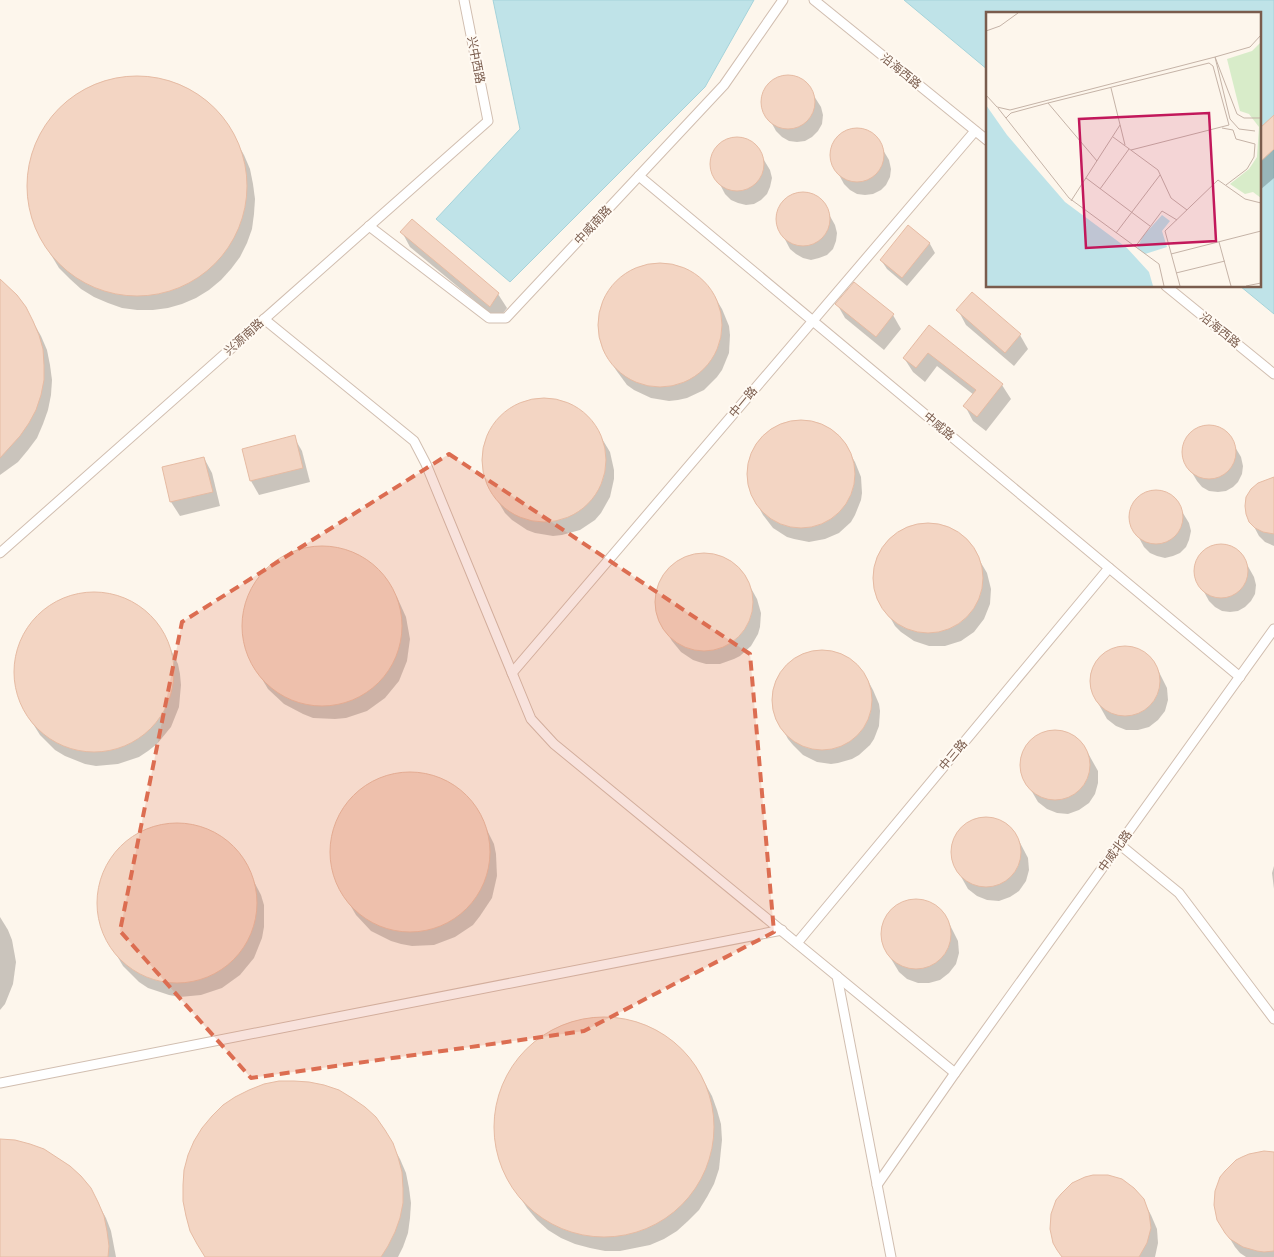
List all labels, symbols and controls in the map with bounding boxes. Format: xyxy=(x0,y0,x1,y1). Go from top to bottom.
inset map xyxy=(986,12,1262,288)
street label: 兴中西路 xyxy=(465,35,487,85)
street label: 沿海西路 xyxy=(878,50,924,92)
street label: 中威南路 xyxy=(572,203,614,247)
street label: 沿海西路 xyxy=(1197,309,1243,351)
street label: 兴源南路 xyxy=(221,316,267,358)
street label: 中一路 xyxy=(726,384,760,420)
street label: 中威路 xyxy=(921,409,957,443)
street label: 中三路 xyxy=(936,737,970,773)
street label: 中威北路 xyxy=(1095,827,1135,875)

